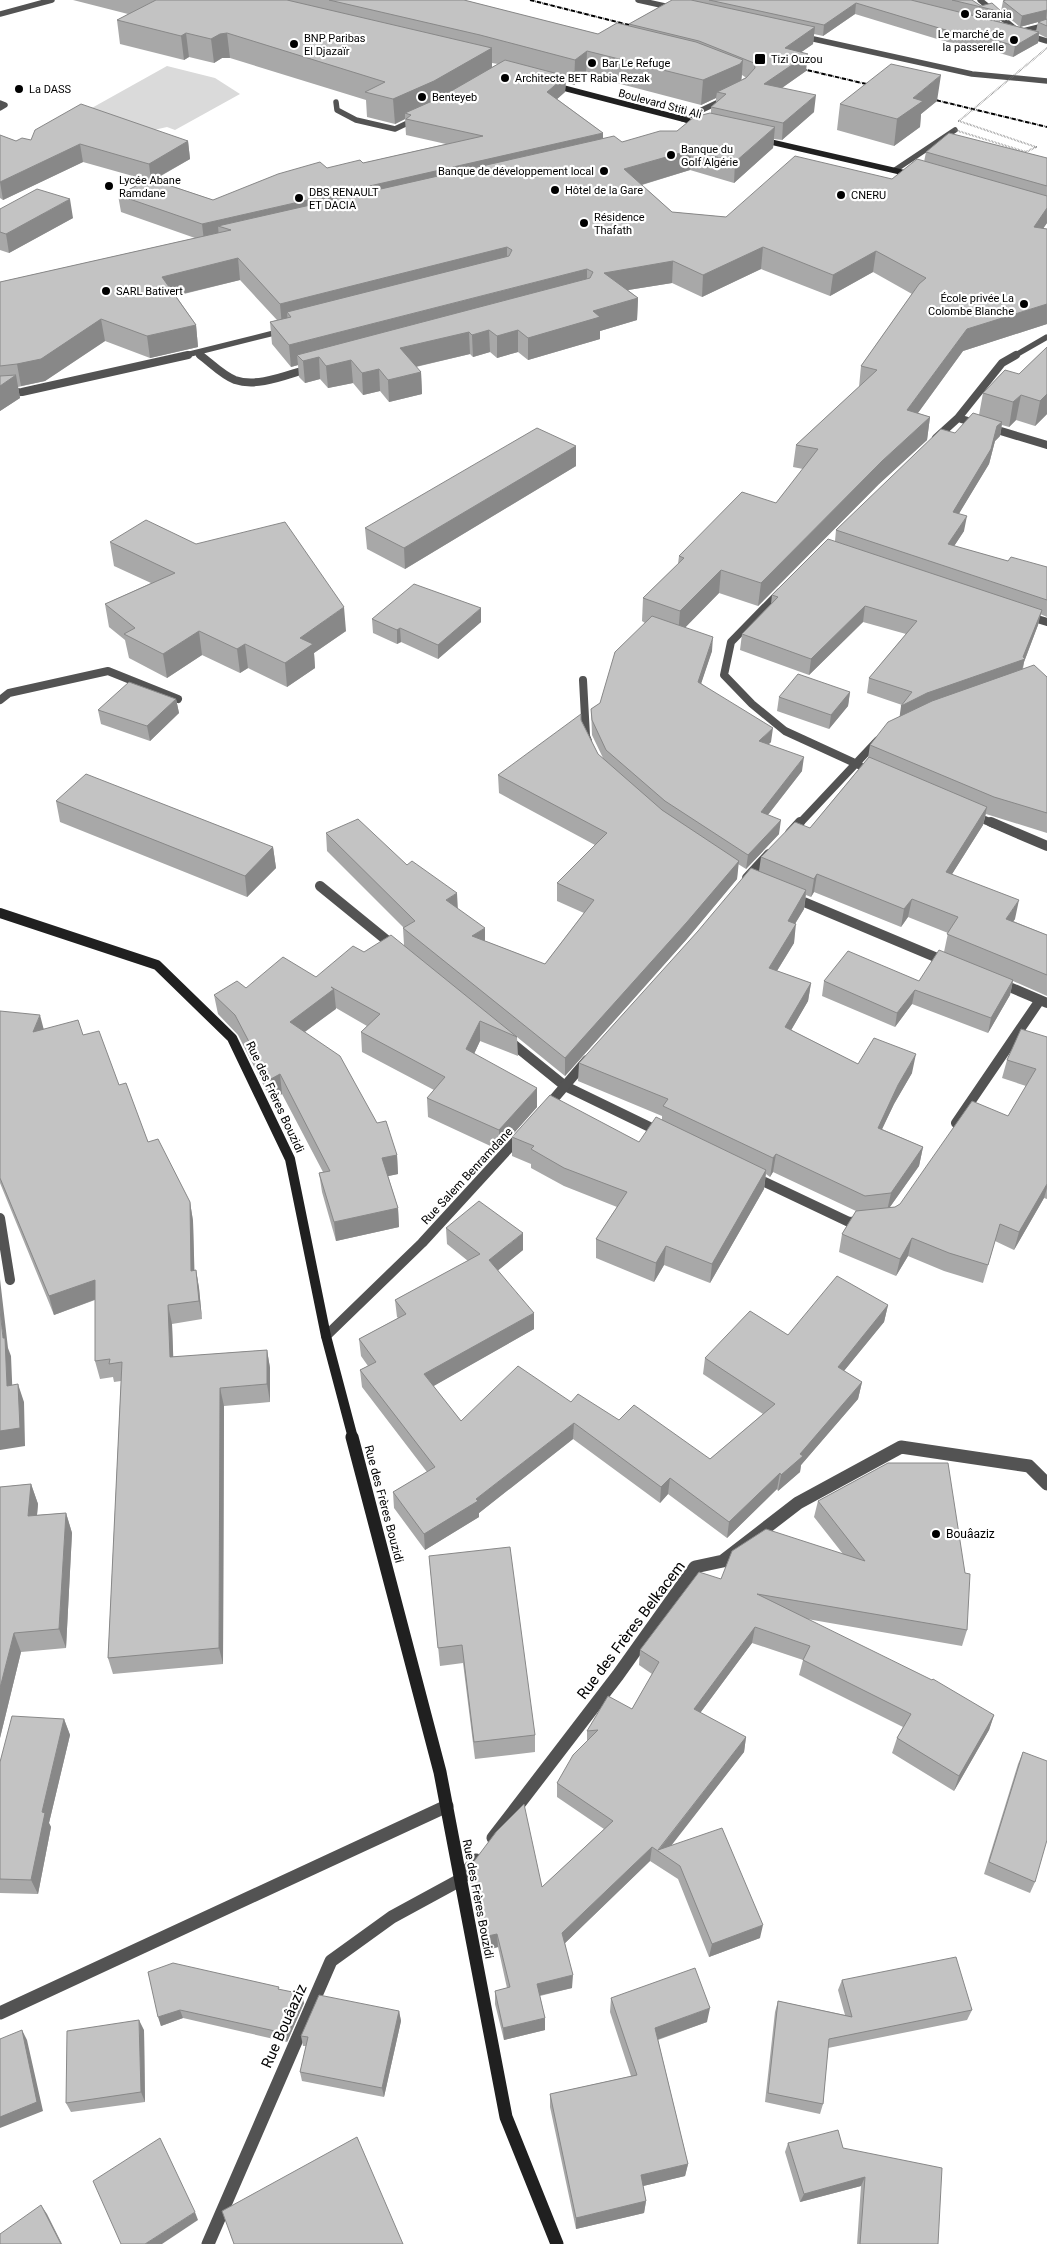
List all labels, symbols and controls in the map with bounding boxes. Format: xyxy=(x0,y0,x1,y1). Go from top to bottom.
marker: Sarania xyxy=(959,8,971,20)
place label: Sarania xyxy=(975,8,1012,21)
place label: Le marché de la passerelle xyxy=(938,28,1004,54)
place label: BNP Paribas El Djazaïr xyxy=(304,32,366,58)
marker: Le marché de la passerelle xyxy=(1008,34,1020,46)
marker: BNP Paribas El Djazaïr xyxy=(288,38,300,50)
marker: Tizi Ouzou xyxy=(753,52,767,66)
place label: Tizi Ouzou xyxy=(771,53,822,66)
marker: Bar Le Refuge xyxy=(586,57,598,69)
place label: Bar Le Refuge xyxy=(602,57,670,70)
marker: Architecte BET Rabia Rezak xyxy=(499,72,511,84)
place label: Architecte BET Rabia Rezak xyxy=(515,72,650,85)
marker: La DASS xyxy=(13,83,25,95)
place label: La DASS xyxy=(29,83,71,96)
street label: Boulevard Stiti Ali xyxy=(617,87,703,121)
marker: Benteyeb xyxy=(416,91,428,103)
place label: Benteyeb xyxy=(432,91,477,104)
place label: Banque du Golf Algérie xyxy=(681,143,738,169)
marker: Banque du Golf Algérie xyxy=(665,149,677,161)
place label: Banque de développement local xyxy=(438,165,594,178)
marker: Banque de développement local xyxy=(598,165,610,177)
place label: Lycée Abane Ramdane xyxy=(119,174,181,200)
marker: Lycée Abane Ramdane xyxy=(103,180,115,192)
marker: Hôtel de la Gare xyxy=(549,184,561,196)
place label: Hôtel de la Gare xyxy=(565,184,643,197)
place label: DBS RENAULT ET DACIA xyxy=(309,186,379,212)
marker: CNERU xyxy=(835,189,847,201)
place label: CNERU xyxy=(851,189,886,202)
marker: DBS RENAULT ET DACIA xyxy=(293,192,305,204)
place label: Résidence Thafath xyxy=(594,211,645,237)
marker: Résidence Thafath xyxy=(578,217,590,229)
marker: SARL Bativert xyxy=(100,285,112,297)
place label: SARL Bativert xyxy=(116,285,183,298)
place label: École privée La Colombe Blanche xyxy=(928,292,1014,318)
marker: École privée La Colombe Blanche xyxy=(1018,298,1030,310)
street label: Rue des Frères Bouzidi xyxy=(243,1039,307,1155)
street label: Rue Salem Benramdane xyxy=(418,1125,516,1227)
street label: Rue des Frères Bouzidi xyxy=(362,1444,406,1565)
place label: Bouâaziz xyxy=(946,1527,995,1541)
marker: Bouâaziz xyxy=(930,1528,942,1540)
street label: Rue des Frères Belkacem xyxy=(573,1557,689,1703)
street label: Rue des Frères Bouzidi xyxy=(460,1838,496,1960)
street label: Rue Bouâaziz xyxy=(257,1981,311,2071)

